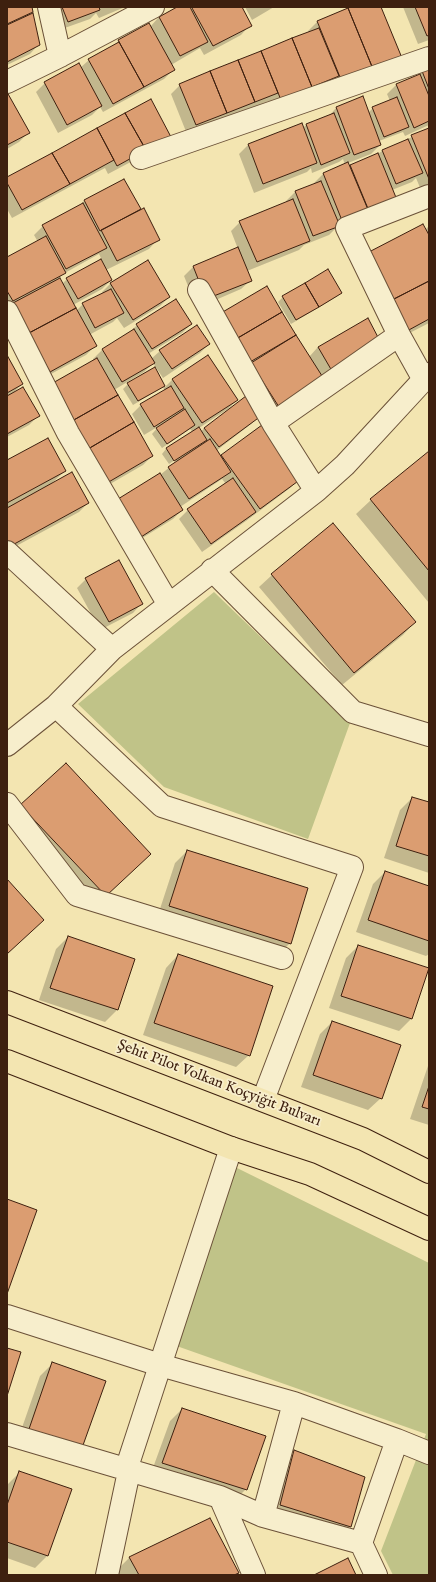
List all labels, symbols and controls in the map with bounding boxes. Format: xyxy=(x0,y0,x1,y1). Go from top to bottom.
street label: Şehit Pilot Volkan Koçyiğit Bulvarı xyxy=(115,1037,323,1131)

